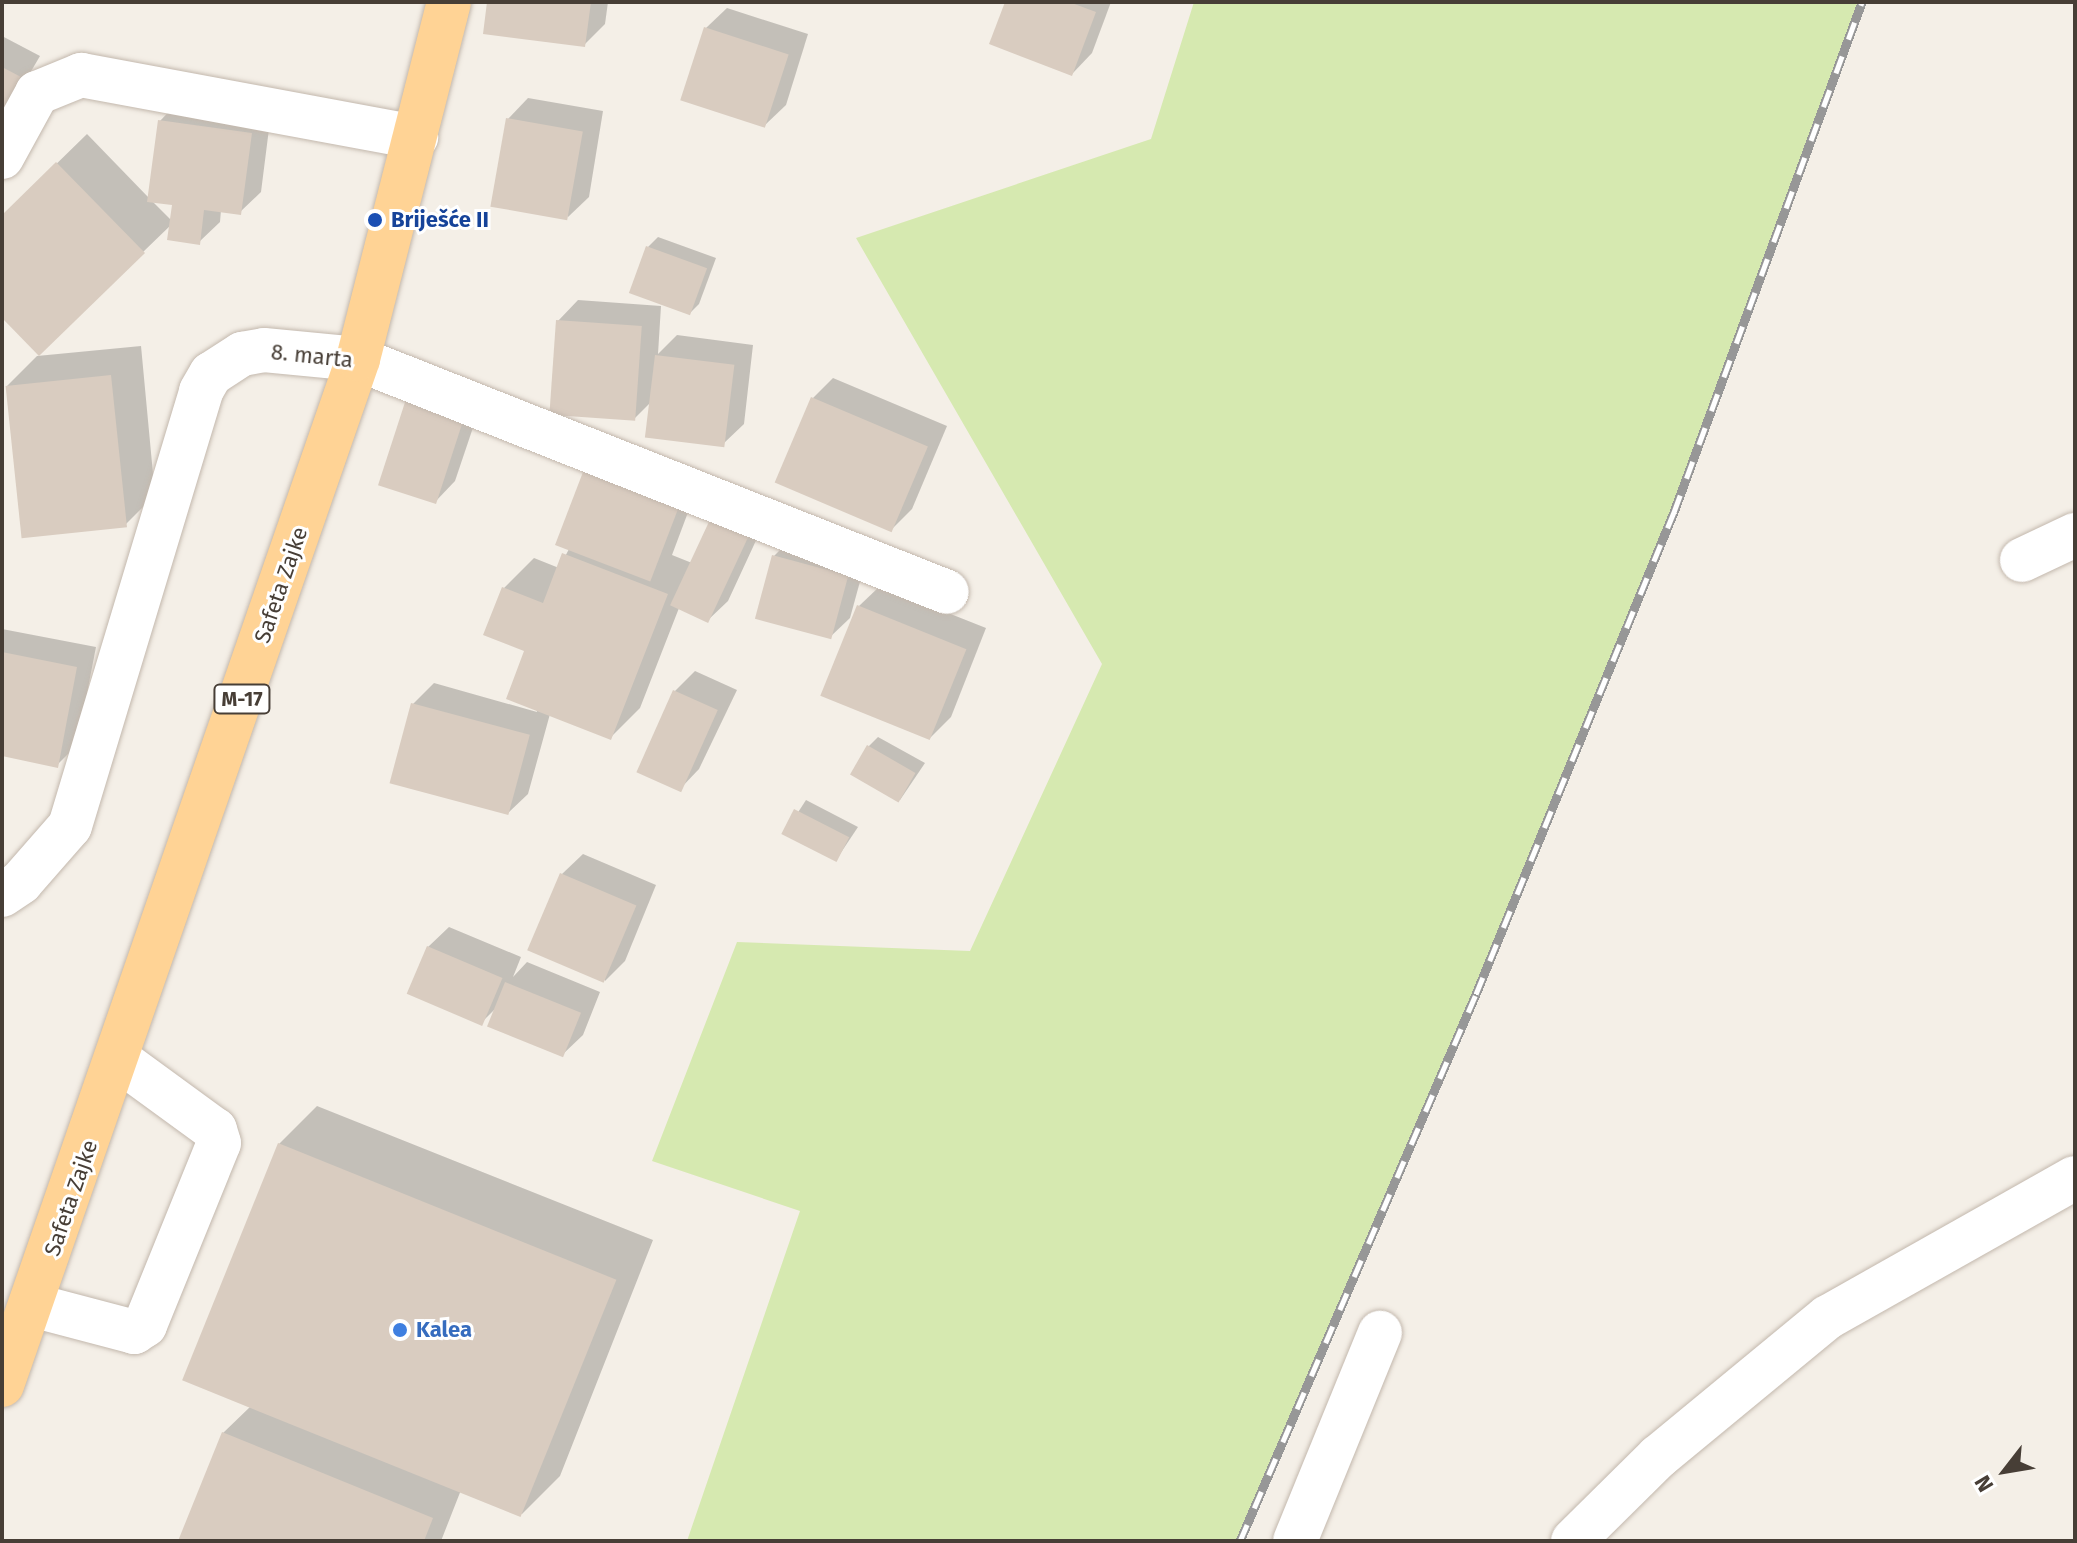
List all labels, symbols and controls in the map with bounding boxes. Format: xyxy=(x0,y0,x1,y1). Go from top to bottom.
place label: Briješće II xyxy=(391,207,489,233)
marker: Briješće II xyxy=(366,211,384,229)
street label: 8. marta xyxy=(270,339,354,373)
street label: Safeta Zajke xyxy=(249,524,313,646)
road number: M-17 xyxy=(212,683,272,715)
street label: Safeta Zajke xyxy=(39,1137,103,1259)
place label: Kalea xyxy=(416,1317,472,1343)
marker: Kalea xyxy=(391,1321,409,1339)
north arrow xyxy=(1965,1431,2045,1511)
text: N xyxy=(1969,1470,1999,1497)

